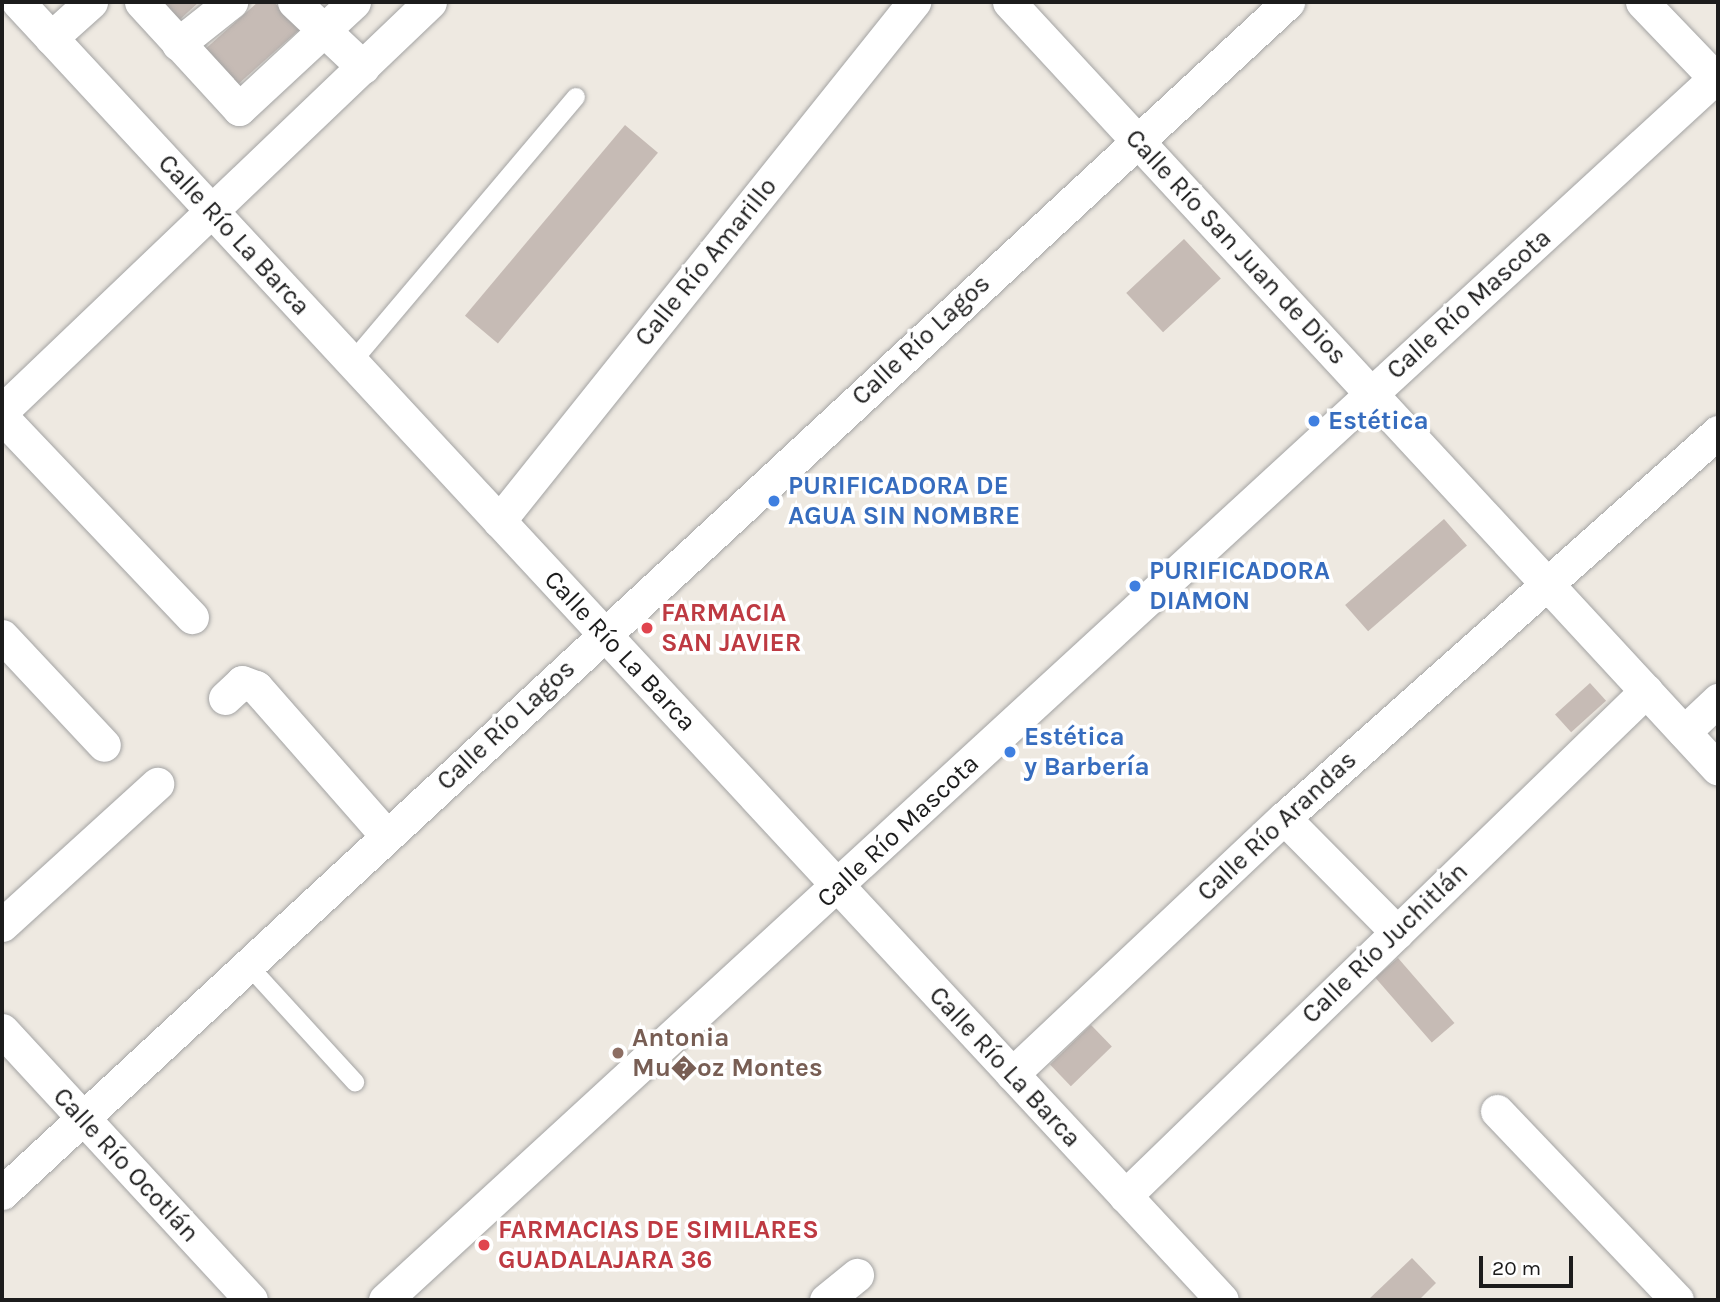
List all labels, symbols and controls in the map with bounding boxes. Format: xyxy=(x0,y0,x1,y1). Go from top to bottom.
street label: Calle Río San Juan de Dios xyxy=(1119,123,1353,371)
street label: Calle Río La Barca xyxy=(151,148,317,322)
street label: Calle Río Amarillo xyxy=(628,171,784,353)
street label: Calle Río Mascota xyxy=(1380,222,1558,386)
street label: Calle Río Lagos xyxy=(845,268,997,412)
place label: Estética xyxy=(1328,405,1429,437)
marker: Estética xyxy=(1306,413,1322,429)
place label: PURIFICADORA DE AGUA SIN NOMBRE xyxy=(788,470,1020,532)
marker: PURIFICADORA DE AGUA SIN NOMBRE xyxy=(766,493,782,509)
place label: PURIFICADORA DIAMON xyxy=(1149,555,1330,616)
street label: Calle Río La Barca xyxy=(537,564,703,738)
marker: PURIFICADORA DIAMON xyxy=(1127,578,1143,594)
place label: FARMACIA SAN JAVIER xyxy=(661,597,802,658)
marker: FARMACIA SAN JAVIER xyxy=(639,620,655,636)
street label: Calle Río Lagos xyxy=(430,653,582,797)
place label: Estética y Barbería xyxy=(1024,721,1150,782)
marker: Estética y Barbería xyxy=(1002,744,1018,760)
street label: Calle Río Arandas xyxy=(1191,744,1363,908)
street label: Calle Río Mascota xyxy=(811,748,985,914)
street label: Calle Río Juchitlán xyxy=(1296,856,1474,1030)
street label: Calle Río La Barca xyxy=(922,980,1088,1154)
place label: Antonia Mu�oz Montes xyxy=(632,1022,823,1084)
marker: Antonia Mu�oz Montes xyxy=(610,1045,626,1061)
street label: Calle Río Ocotlán xyxy=(46,1081,206,1249)
place label: FARMACIAS DE SIMILARES GUADALAJARA 36 xyxy=(498,1214,819,1276)
marker: FARMACIAS DE SIMILARES GUADALAJARA 36 xyxy=(476,1237,492,1253)
scale bar xyxy=(1482,1242,1576,1286)
text: 20 m xyxy=(1492,1256,1541,1280)

